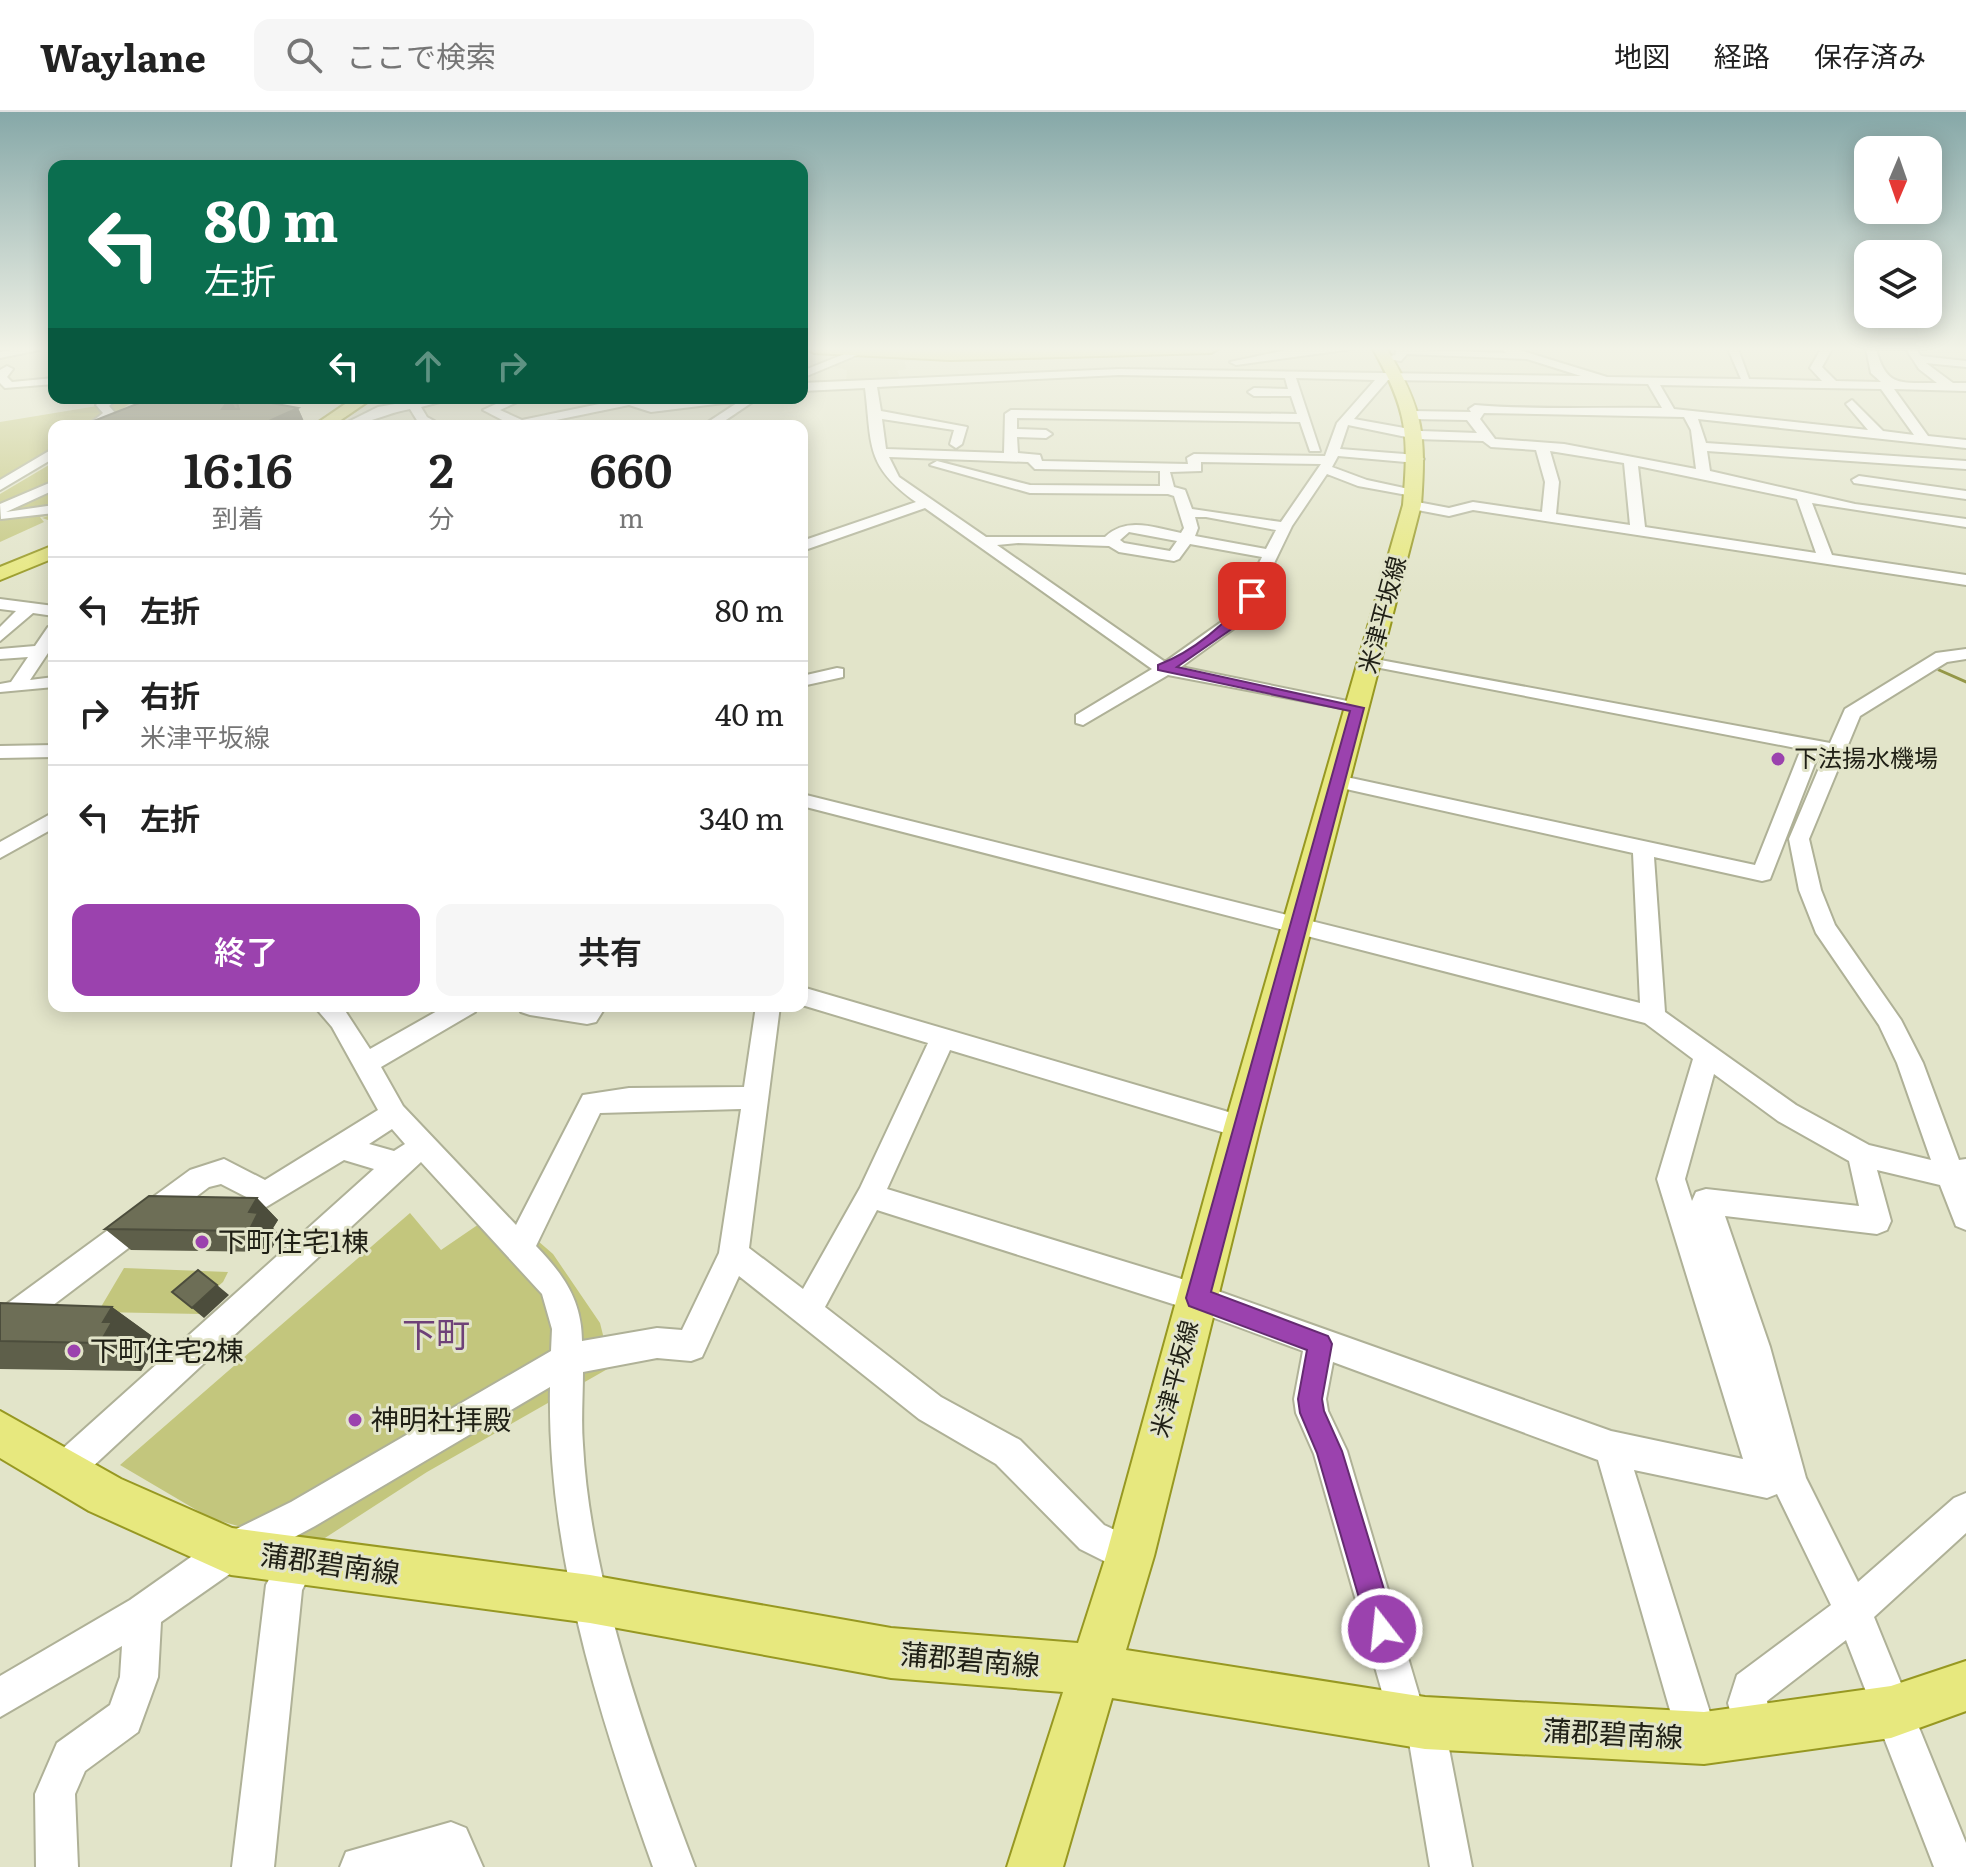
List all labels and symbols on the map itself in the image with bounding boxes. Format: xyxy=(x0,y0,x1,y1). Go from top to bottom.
north arrow xyxy=(1854,136,1942,224)
street label: 米津平坂線 xyxy=(1348,552,1413,677)
pin xyxy=(1218,562,1286,630)
place label: 下法揚水機場 xyxy=(1794,739,1938,774)
marker: 下法揚水機場 xyxy=(1769,750,1787,768)
place label: 下町住宅1棟 xyxy=(218,1219,369,1261)
marker: 下町住宅1棟 xyxy=(193,1233,211,1251)
district label: 下町 xyxy=(402,1307,470,1357)
street label: 米津平坂線 xyxy=(1140,1316,1205,1441)
place label: 下町住宅2棟 xyxy=(90,1328,244,1370)
marker: 下町住宅2棟 xyxy=(65,1342,83,1360)
place label: 神明社拝殿 xyxy=(371,1397,511,1439)
marker: 神明社拝殿 xyxy=(346,1411,364,1429)
street label: 蒲郡碧南線 xyxy=(258,1531,403,1593)
position arrow xyxy=(1340,1587,1424,1671)
street label: 蒲郡碧南線 xyxy=(899,1631,1042,1685)
street label: 蒲郡碧南線 xyxy=(1542,1707,1684,1757)

